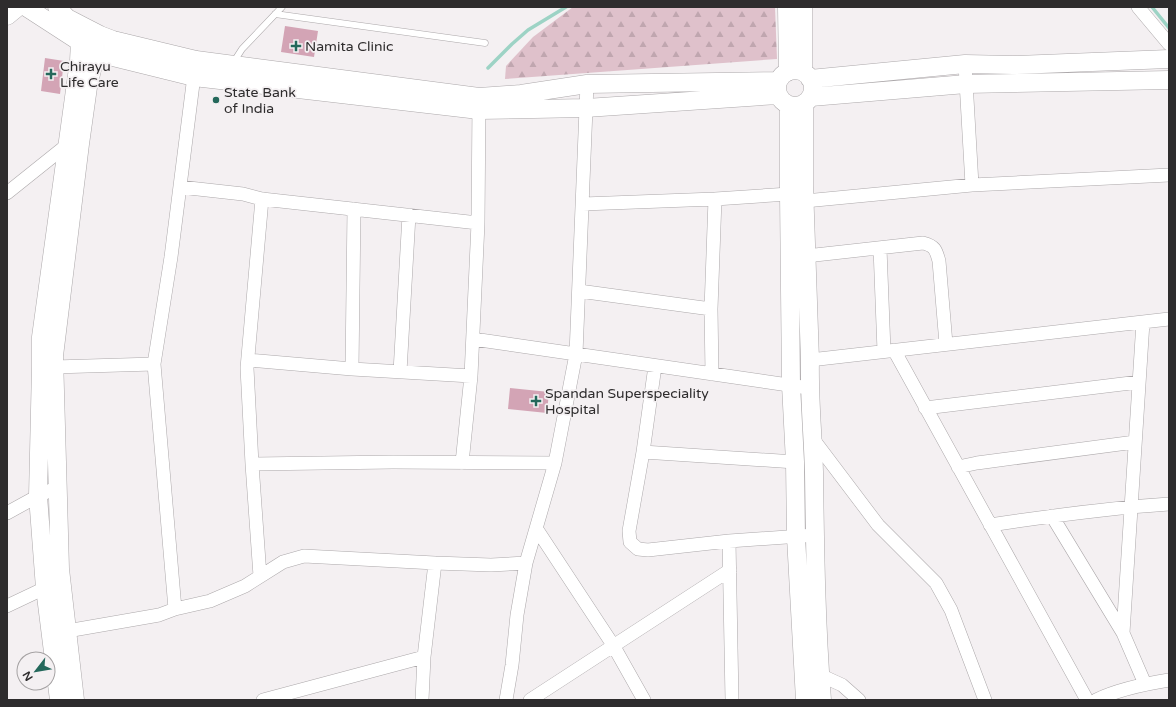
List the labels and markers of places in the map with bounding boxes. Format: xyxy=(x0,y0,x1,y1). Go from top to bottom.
place label: Namita Clinic xyxy=(305,38,393,55)
marker: Namita Clinic xyxy=(290,40,302,52)
place label: Chirayu Life Care xyxy=(60,58,119,91)
marker: Chirayu Life Care xyxy=(45,68,57,80)
place label: State Bank of India xyxy=(224,84,296,117)
marker: State Bank of India xyxy=(211,95,221,105)
place label: Spandan Superspeciality Hospital xyxy=(545,385,709,418)
marker: Spandan Superspeciality Hospital xyxy=(530,395,542,407)

